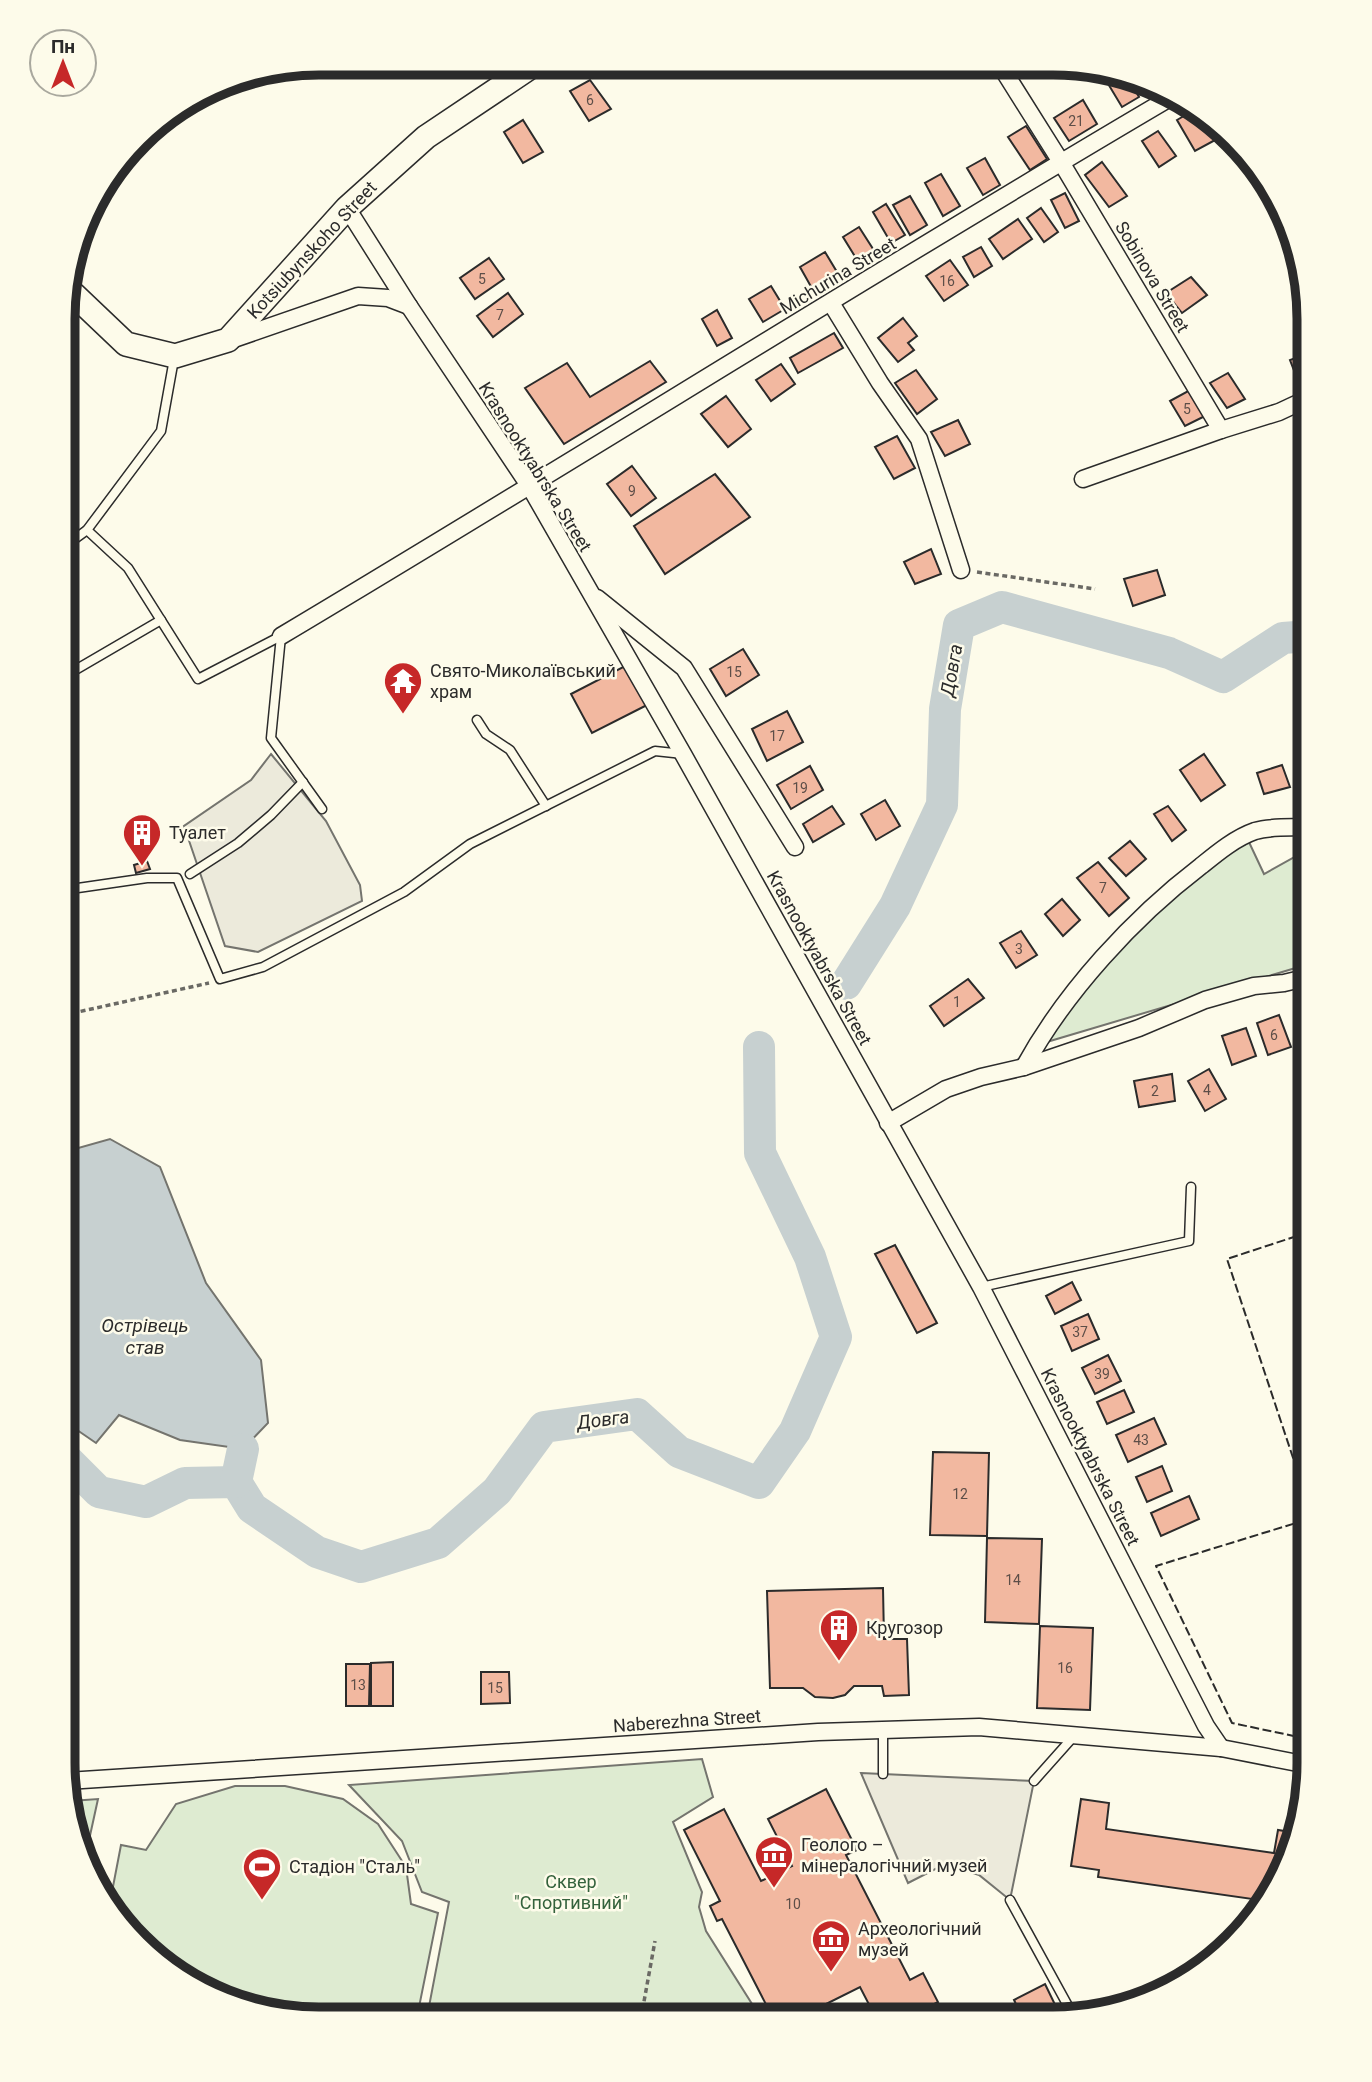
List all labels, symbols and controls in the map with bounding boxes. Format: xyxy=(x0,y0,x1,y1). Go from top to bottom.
north arrow xyxy=(28,28,98,98)
text: Пн xyxy=(51,35,75,58)
house number: 6 xyxy=(586,92,594,108)
house number: 21 xyxy=(1068,113,1084,129)
street label: Kotsiubynskoho Street xyxy=(243,177,381,323)
street label: Sobinova Street xyxy=(1111,217,1194,336)
street label: Michurina Street xyxy=(776,233,900,318)
house number: 5 xyxy=(478,271,486,287)
house number: 16 xyxy=(939,273,955,289)
house number: 7 xyxy=(496,307,504,323)
street label: Krasnooktyabrska Street xyxy=(475,378,596,556)
house number: 5 xyxy=(1183,401,1191,417)
house number: 9 xyxy=(628,483,636,499)
water label: Довга xyxy=(935,642,967,700)
temple icon: Свято-Миколаївський храм xyxy=(382,660,424,715)
place label: Свято-Миколаївський храм xyxy=(430,660,616,702)
house number: 15 xyxy=(726,664,742,680)
house number: 17 xyxy=(769,728,785,744)
house number: 19 xyxy=(792,780,808,796)
building icon: Туалет xyxy=(121,812,163,867)
place label: Туалет xyxy=(169,822,226,843)
street label: Krasnooktyabrska Street xyxy=(763,867,876,1049)
house number: 7 xyxy=(1099,880,1107,896)
house number: 3 xyxy=(1015,941,1023,957)
house number: 1 xyxy=(953,994,961,1010)
house number: 6 xyxy=(1270,1027,1278,1043)
house number: 4 xyxy=(1203,1082,1211,1098)
house number: 2 xyxy=(1151,1083,1159,1099)
water label: Острівець став xyxy=(101,1314,189,1359)
house number: 37 xyxy=(1072,1324,1088,1340)
street label: Krasnooktyabrska Street xyxy=(1037,1365,1144,1549)
house number: 39 xyxy=(1094,1366,1110,1382)
water label: Довга xyxy=(574,1405,631,1434)
house number: 43 xyxy=(1133,1432,1149,1448)
house number: 12 xyxy=(952,1486,968,1502)
house number: 14 xyxy=(1005,1572,1021,1588)
building icon: Кругозор xyxy=(818,1607,860,1662)
place label: Кругозор xyxy=(866,1617,943,1638)
house number: 16 xyxy=(1057,1660,1073,1676)
house number: 13 xyxy=(350,1677,366,1693)
house number: 15 xyxy=(487,1680,503,1696)
street label: Naberezhna Street xyxy=(612,1705,762,1736)
museum icon: Геолого – мінералогічний музей xyxy=(753,1834,795,1889)
place label: Геолого – мінералогічний музей xyxy=(801,1834,988,1876)
sports icon: Стадіон "Сталь" xyxy=(241,1846,283,1901)
place label: Стадіон "Сталь" xyxy=(289,1856,420,1877)
park label: Сквер "Спортивний" xyxy=(514,1871,628,1913)
house number: 10 xyxy=(785,1896,801,1912)
museum icon: Археологічний музей xyxy=(810,1918,852,1973)
place label: Археологічний музей xyxy=(858,1918,982,1960)

